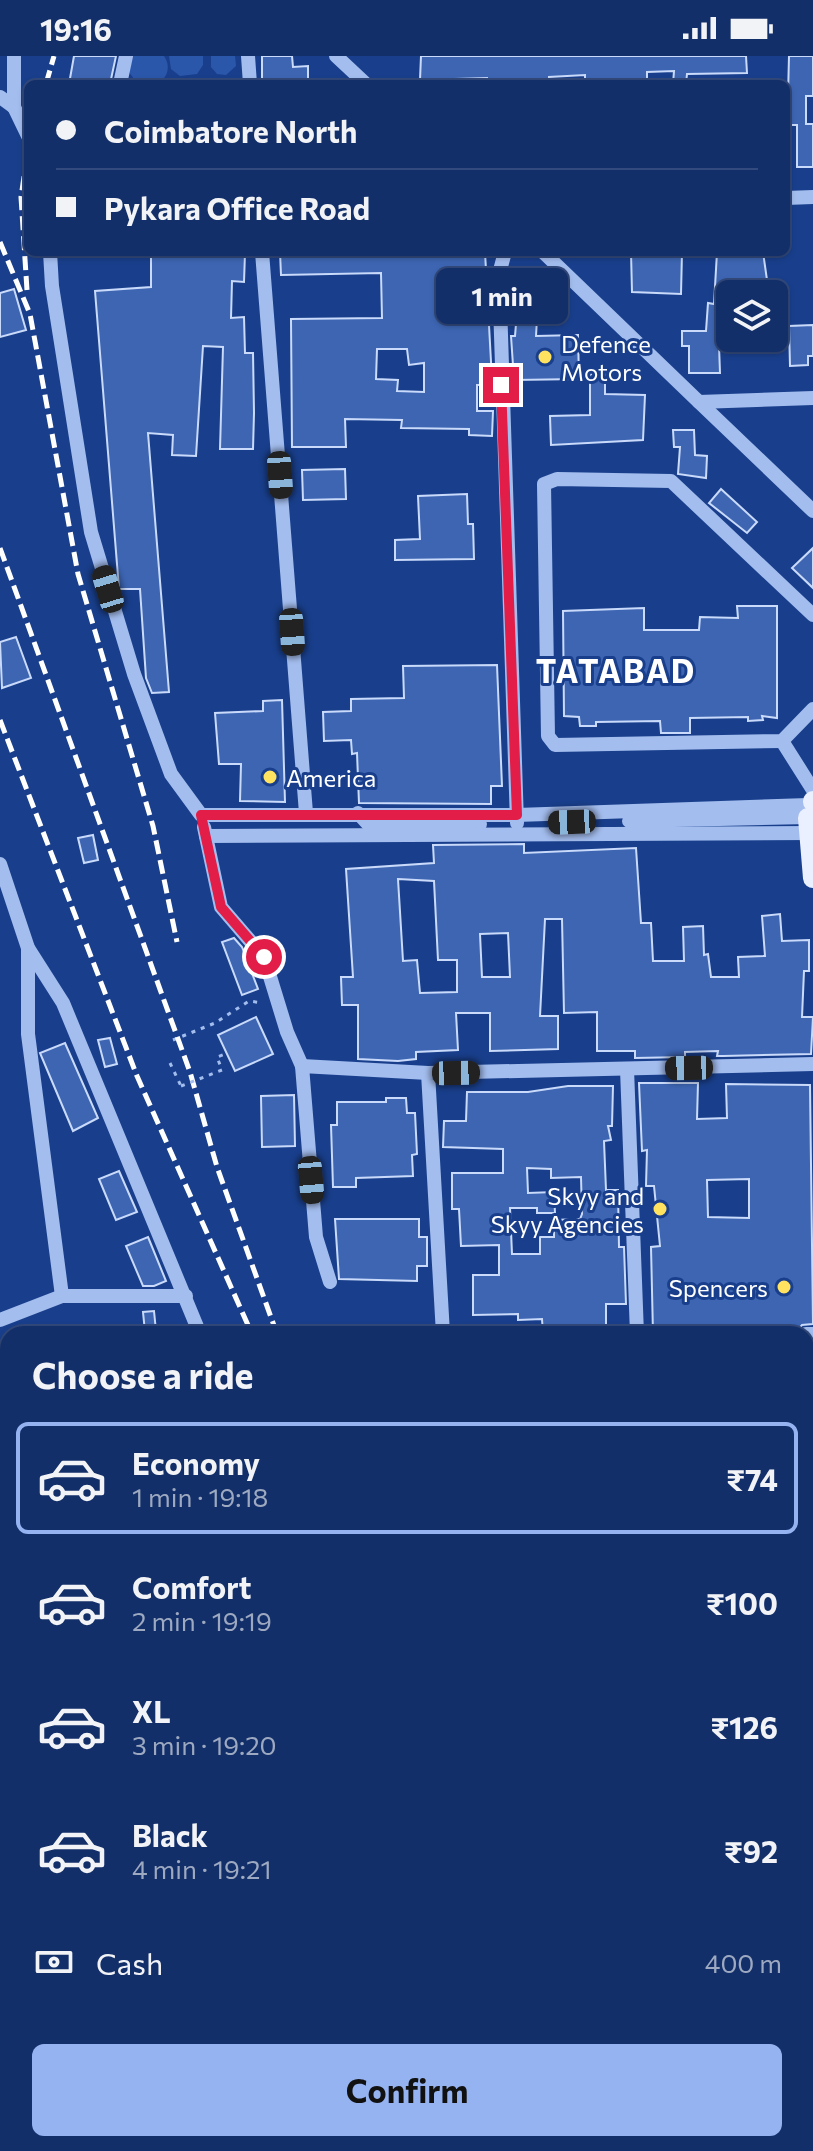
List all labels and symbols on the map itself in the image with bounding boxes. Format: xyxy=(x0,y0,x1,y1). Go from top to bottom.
callout: 1 min xyxy=(435,269,567,325)
place label: Defence Motors xyxy=(561,329,651,386)
marker: Defence Motors xyxy=(536,348,554,366)
route end xyxy=(483,367,519,403)
car xyxy=(266,450,294,500)
car xyxy=(90,563,126,615)
car xyxy=(278,607,306,657)
district label: TATABAD xyxy=(536,650,696,690)
place label: America xyxy=(286,763,376,792)
marker: America xyxy=(261,768,279,786)
car xyxy=(548,809,596,835)
route start xyxy=(246,939,282,975)
car xyxy=(665,1056,713,1080)
car xyxy=(432,1061,480,1085)
car xyxy=(297,1155,325,1205)
place label: Skyy and Skyy Agencies xyxy=(491,1181,644,1238)
marker: Skyy and Skyy Agencies xyxy=(651,1200,669,1218)
place label: Spencers xyxy=(669,1273,768,1302)
marker: Spencers xyxy=(775,1278,793,1296)

